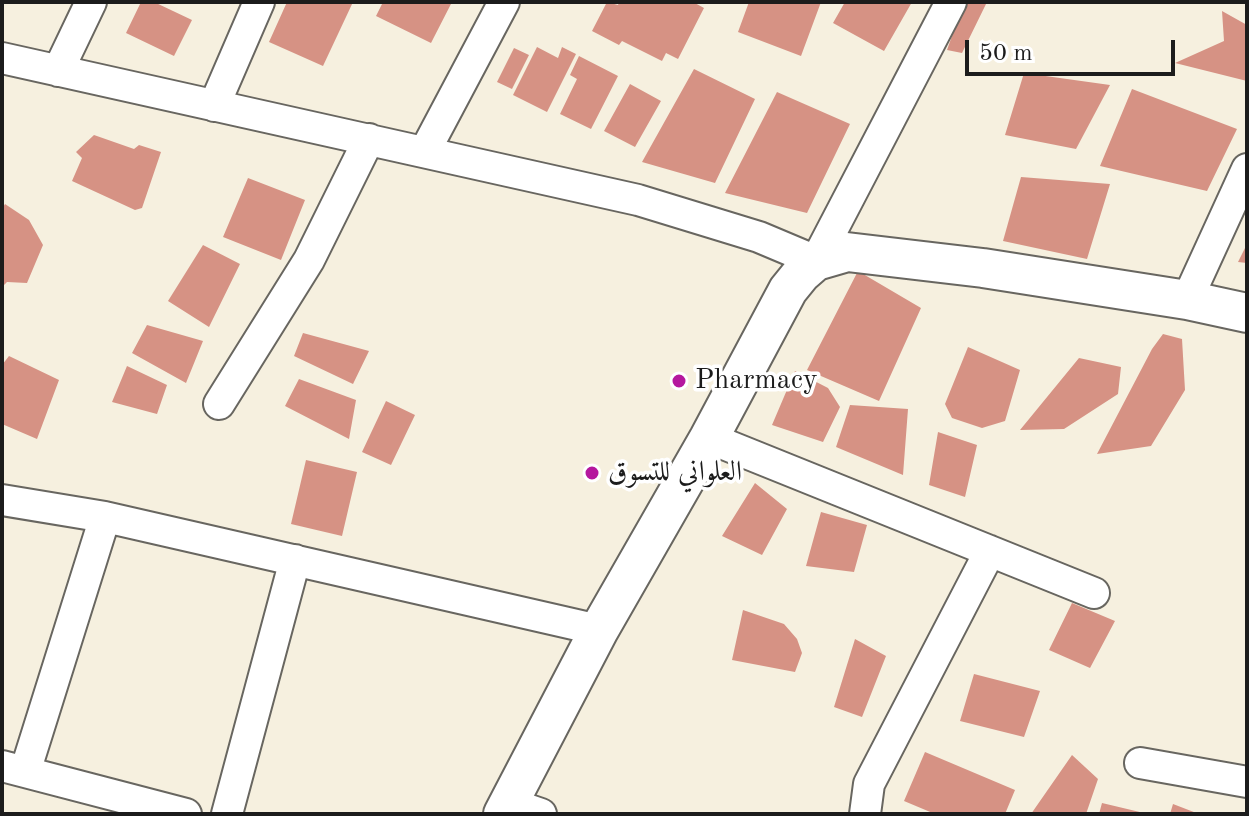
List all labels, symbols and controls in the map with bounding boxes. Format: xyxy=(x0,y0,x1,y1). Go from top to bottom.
scale bar xyxy=(969,24,1179,74)
text: 50 m xyxy=(979,42,1033,66)
place label: Pharmacy xyxy=(695,364,818,398)
marker: Pharmacy xyxy=(670,372,688,390)
place label: العلواني للتسوق xyxy=(608,456,742,490)
marker: العلواني للتسوق xyxy=(583,464,601,482)

